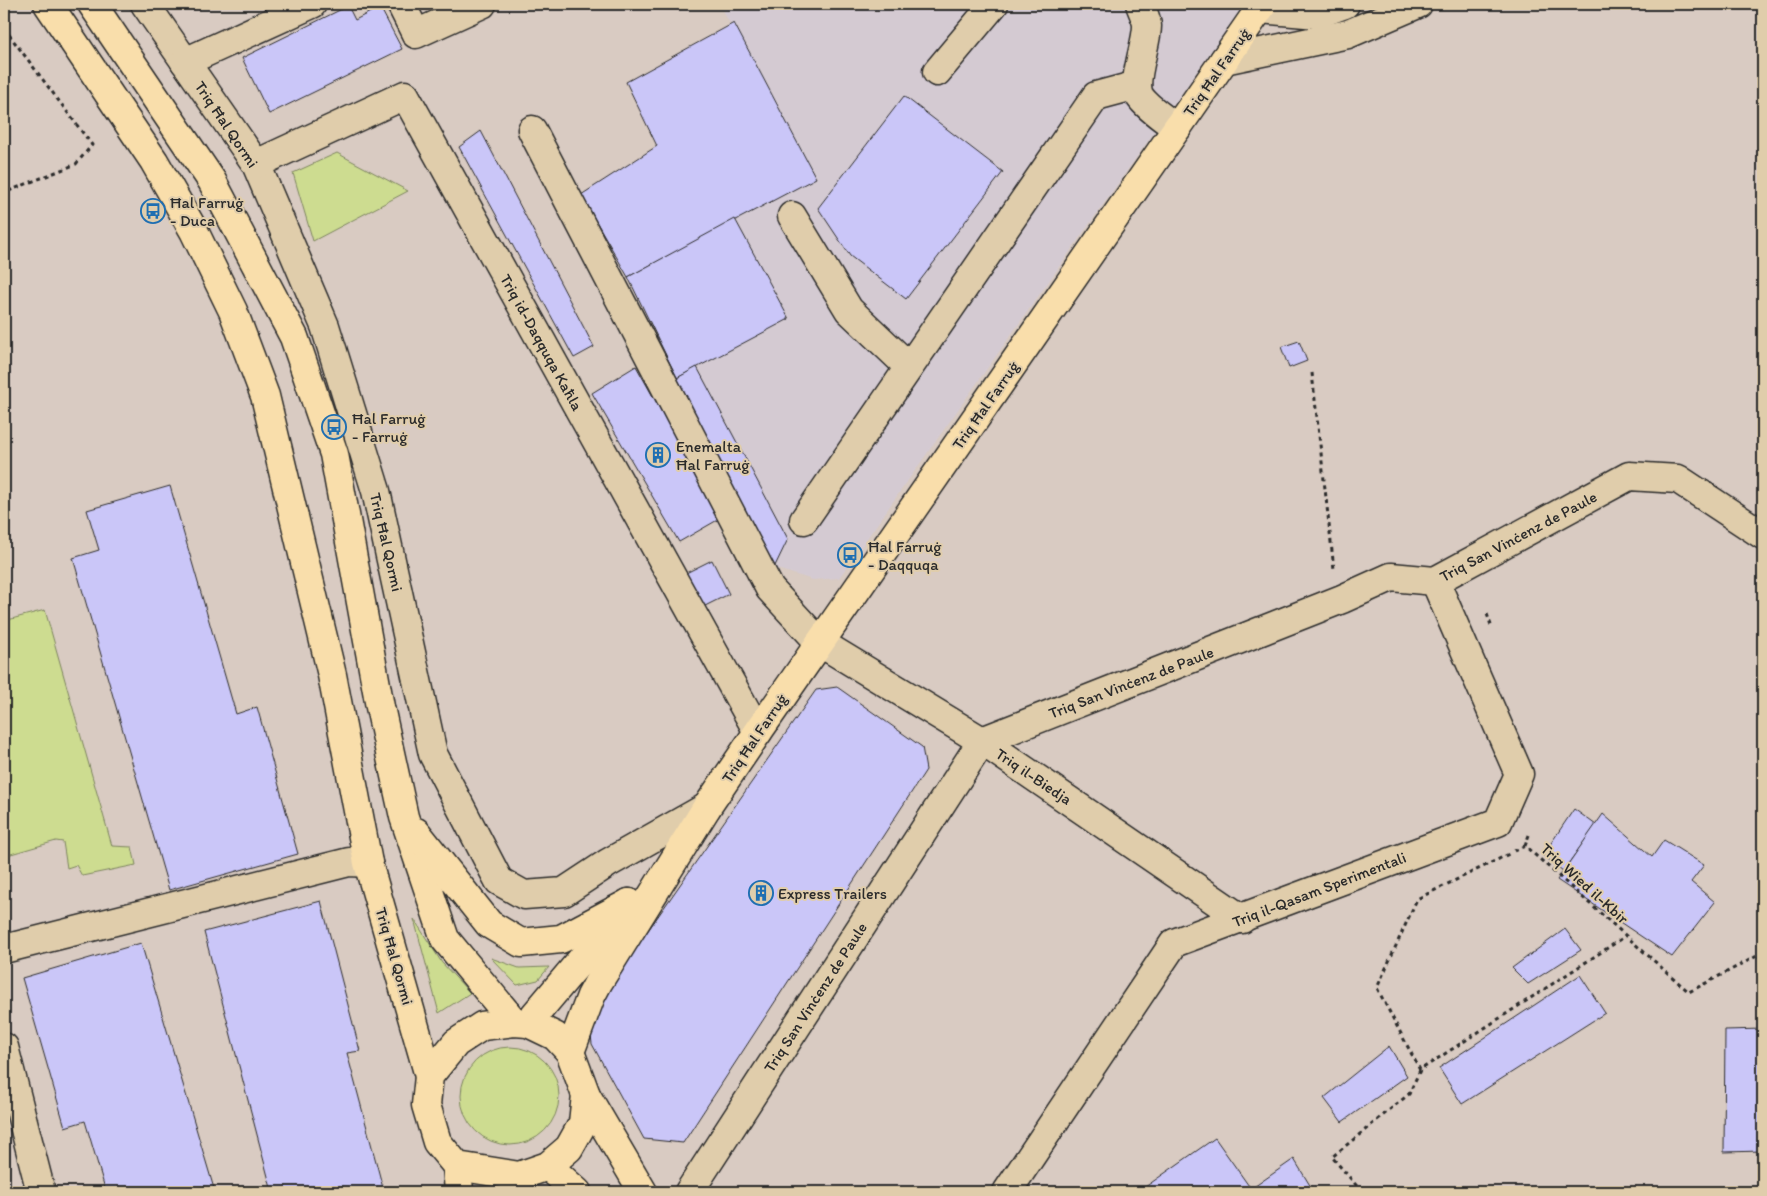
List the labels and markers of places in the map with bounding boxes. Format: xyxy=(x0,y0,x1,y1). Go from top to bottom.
place label: Ħal Farruġ - Duca xyxy=(170,193,244,230)
bus stop icon: Ħal Farruġ - Duca xyxy=(140,198,166,224)
place label: Ħal Farruġ - Farruġ xyxy=(352,409,426,446)
bus stop icon: Ħal Farruġ - Farruġ xyxy=(321,414,347,440)
place label: Enemalta Ħal Farruġ xyxy=(676,437,750,474)
building icon: Enemalta Ħal Farruġ xyxy=(645,442,671,468)
place label: Ħal Farruġ - Daqquqa xyxy=(868,537,942,574)
bus stop icon: Ħal Farruġ - Daqquqa xyxy=(837,542,863,568)
building icon: Express Trailers xyxy=(748,880,774,906)
place label: Express Trailers xyxy=(778,884,887,903)

